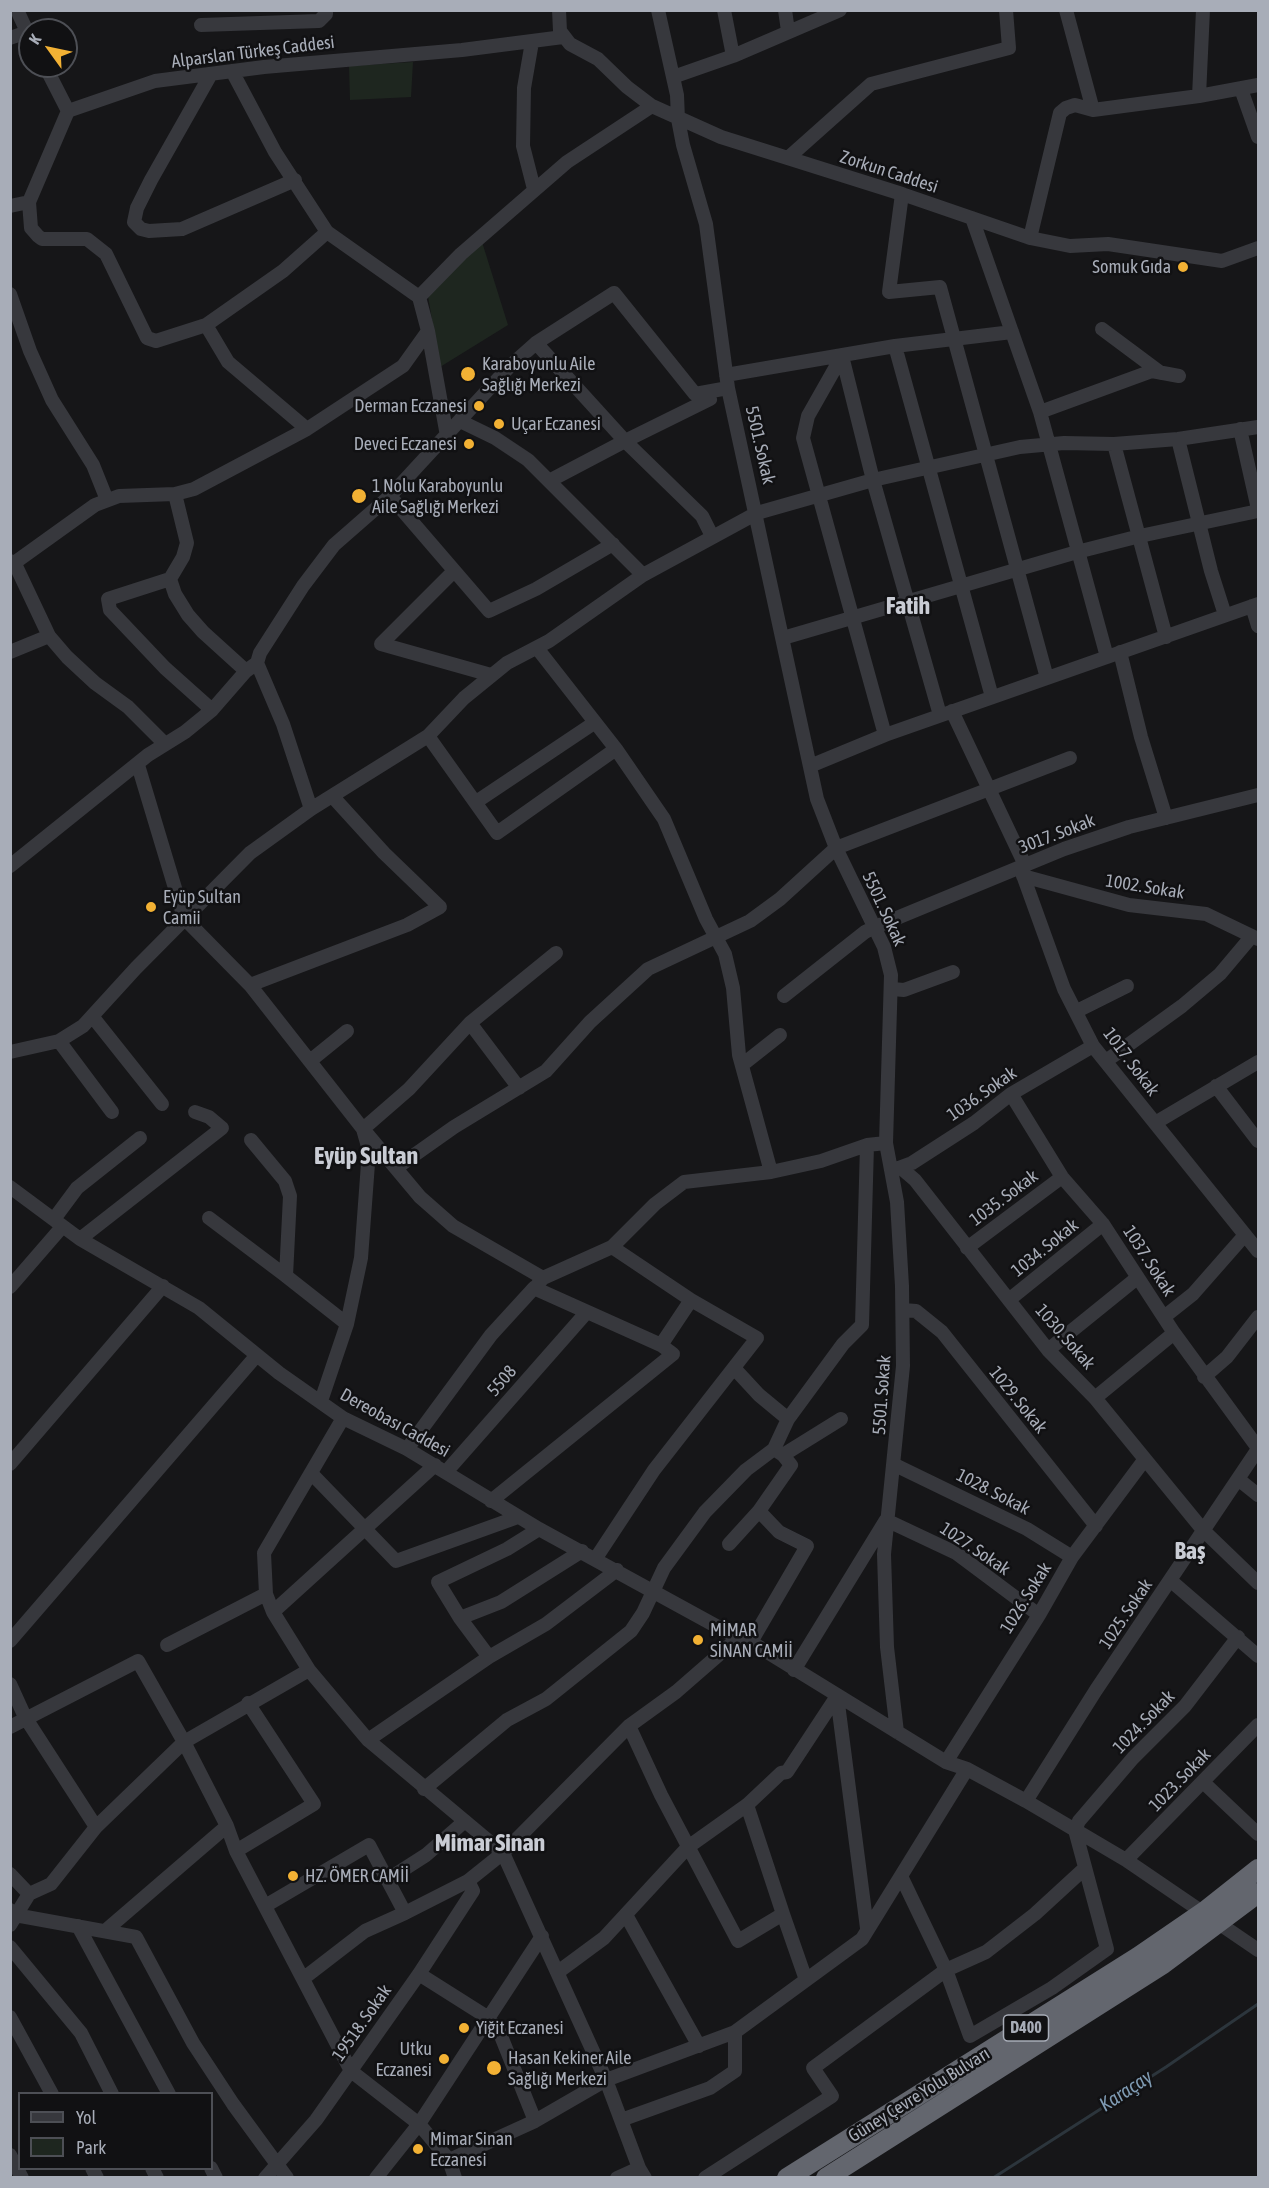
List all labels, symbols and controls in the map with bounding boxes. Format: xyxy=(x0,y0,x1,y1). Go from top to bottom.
north arrow xyxy=(18,18,78,78)
text: K xyxy=(25,31,44,47)
street label: Alparslan Türkeş Caddesi xyxy=(170,31,336,73)
street label: Zorkun Caddesi xyxy=(837,146,941,198)
place label: Somuk Gıda xyxy=(1092,256,1171,278)
marker: Somuk Gıda xyxy=(1176,260,1190,274)
place label: Karaboyunlu Aile Sağlığı Merkezi xyxy=(482,353,595,395)
marker: Karaboyunlu Aile Sağlığı Merkezi xyxy=(459,365,477,383)
place label: Derman Eczanesi xyxy=(354,395,467,417)
marker: Derman Eczanesi xyxy=(472,399,486,413)
street label: 5501. Sokak xyxy=(741,404,779,486)
place label: Uçar Eczanesi xyxy=(511,413,601,435)
marker: Uçar Eczanesi xyxy=(492,417,506,431)
place label: Deveci Eczanesi xyxy=(354,433,457,455)
marker: Deveci Eczanesi xyxy=(462,437,476,451)
place label: 1 Nolu Karaboyunlu Aile Sağlığı Merkezi xyxy=(372,475,503,518)
marker: 1 Nolu Karaboyunlu Aile Sağlığı Merkezi xyxy=(350,487,368,505)
district label: Fatih xyxy=(886,592,930,620)
street label: 3017. Sokak xyxy=(1016,810,1098,858)
street label: 5501. Sokak xyxy=(857,868,911,950)
street label: 1002. Sokak xyxy=(1104,870,1186,904)
place label: Eyüp Sultan Camii xyxy=(163,886,241,928)
marker: Eyüp Sultan Camii xyxy=(144,900,158,914)
street label: 1017. Sokak xyxy=(1098,1024,1164,1100)
street label: 1036. Sokak xyxy=(943,1062,1021,1126)
district label: Eyüp Sultan xyxy=(314,1142,418,1170)
street label: 1035. Sokak xyxy=(966,1165,1042,1231)
street label: 1034. Sokak xyxy=(1007,1215,1083,1281)
street label: 1037. Sokak xyxy=(1118,1222,1180,1300)
street label: 1030. Sokak xyxy=(1031,1300,1099,1374)
street label: 5501. Sokak xyxy=(868,1354,896,1436)
street label: 5508 xyxy=(483,1361,521,1401)
street label: 1029. Sokak xyxy=(985,1362,1051,1438)
street label: Dereobası Caddesi xyxy=(336,1384,454,1462)
street label: 1028. Sokak xyxy=(953,1464,1033,1520)
street label: 1027. Sokak xyxy=(936,1518,1014,1580)
district label: Baş xyxy=(1174,1537,1206,1565)
street label: 1026. Sokak xyxy=(996,1558,1056,1638)
street label: 1025. Sokak xyxy=(1095,1575,1157,1653)
place label: MİMAR SİNAN CAMİİ xyxy=(710,1619,793,1662)
marker: MİMAR SİNAN CAMİİ xyxy=(691,1633,705,1647)
street label: 1024. Sokak xyxy=(1109,1686,1179,1758)
street label: 1023. Sokak xyxy=(1145,1744,1215,1816)
district label: Mimar Sinan xyxy=(435,1829,545,1857)
place label: HZ. ÖMER CAMİİ xyxy=(305,1865,409,1887)
marker: HZ. ÖMER CAMİİ xyxy=(286,1869,300,1883)
street label: 19518. Sokak xyxy=(328,1981,396,2065)
road number: D400 xyxy=(1004,2015,1048,2041)
place label: Yiğit Eczanesi xyxy=(476,2017,564,2039)
marker: Yiğit Eczanesi xyxy=(457,2021,471,2035)
place label: Utku Eczanesi xyxy=(375,2038,432,2080)
street label: Güney Çevre Yolu Bulvarı xyxy=(844,2043,994,2147)
place label: Hasan Kekiner Aile Sağlığı Merkezi xyxy=(508,2047,631,2090)
marker: Utku Eczanesi xyxy=(437,2052,451,2066)
marker: Hasan Kekiner Aile Sağlığı Merkezi xyxy=(485,2059,503,2077)
water label: Karaçay xyxy=(1095,2065,1157,2117)
legend xyxy=(18,2092,213,2170)
text: Yol xyxy=(76,2107,96,2128)
place label: Mimar Sinan Eczanesi xyxy=(430,2128,513,2170)
text: Park xyxy=(76,2137,106,2158)
marker: Mimar Sinan Eczanesi xyxy=(411,2142,425,2156)

